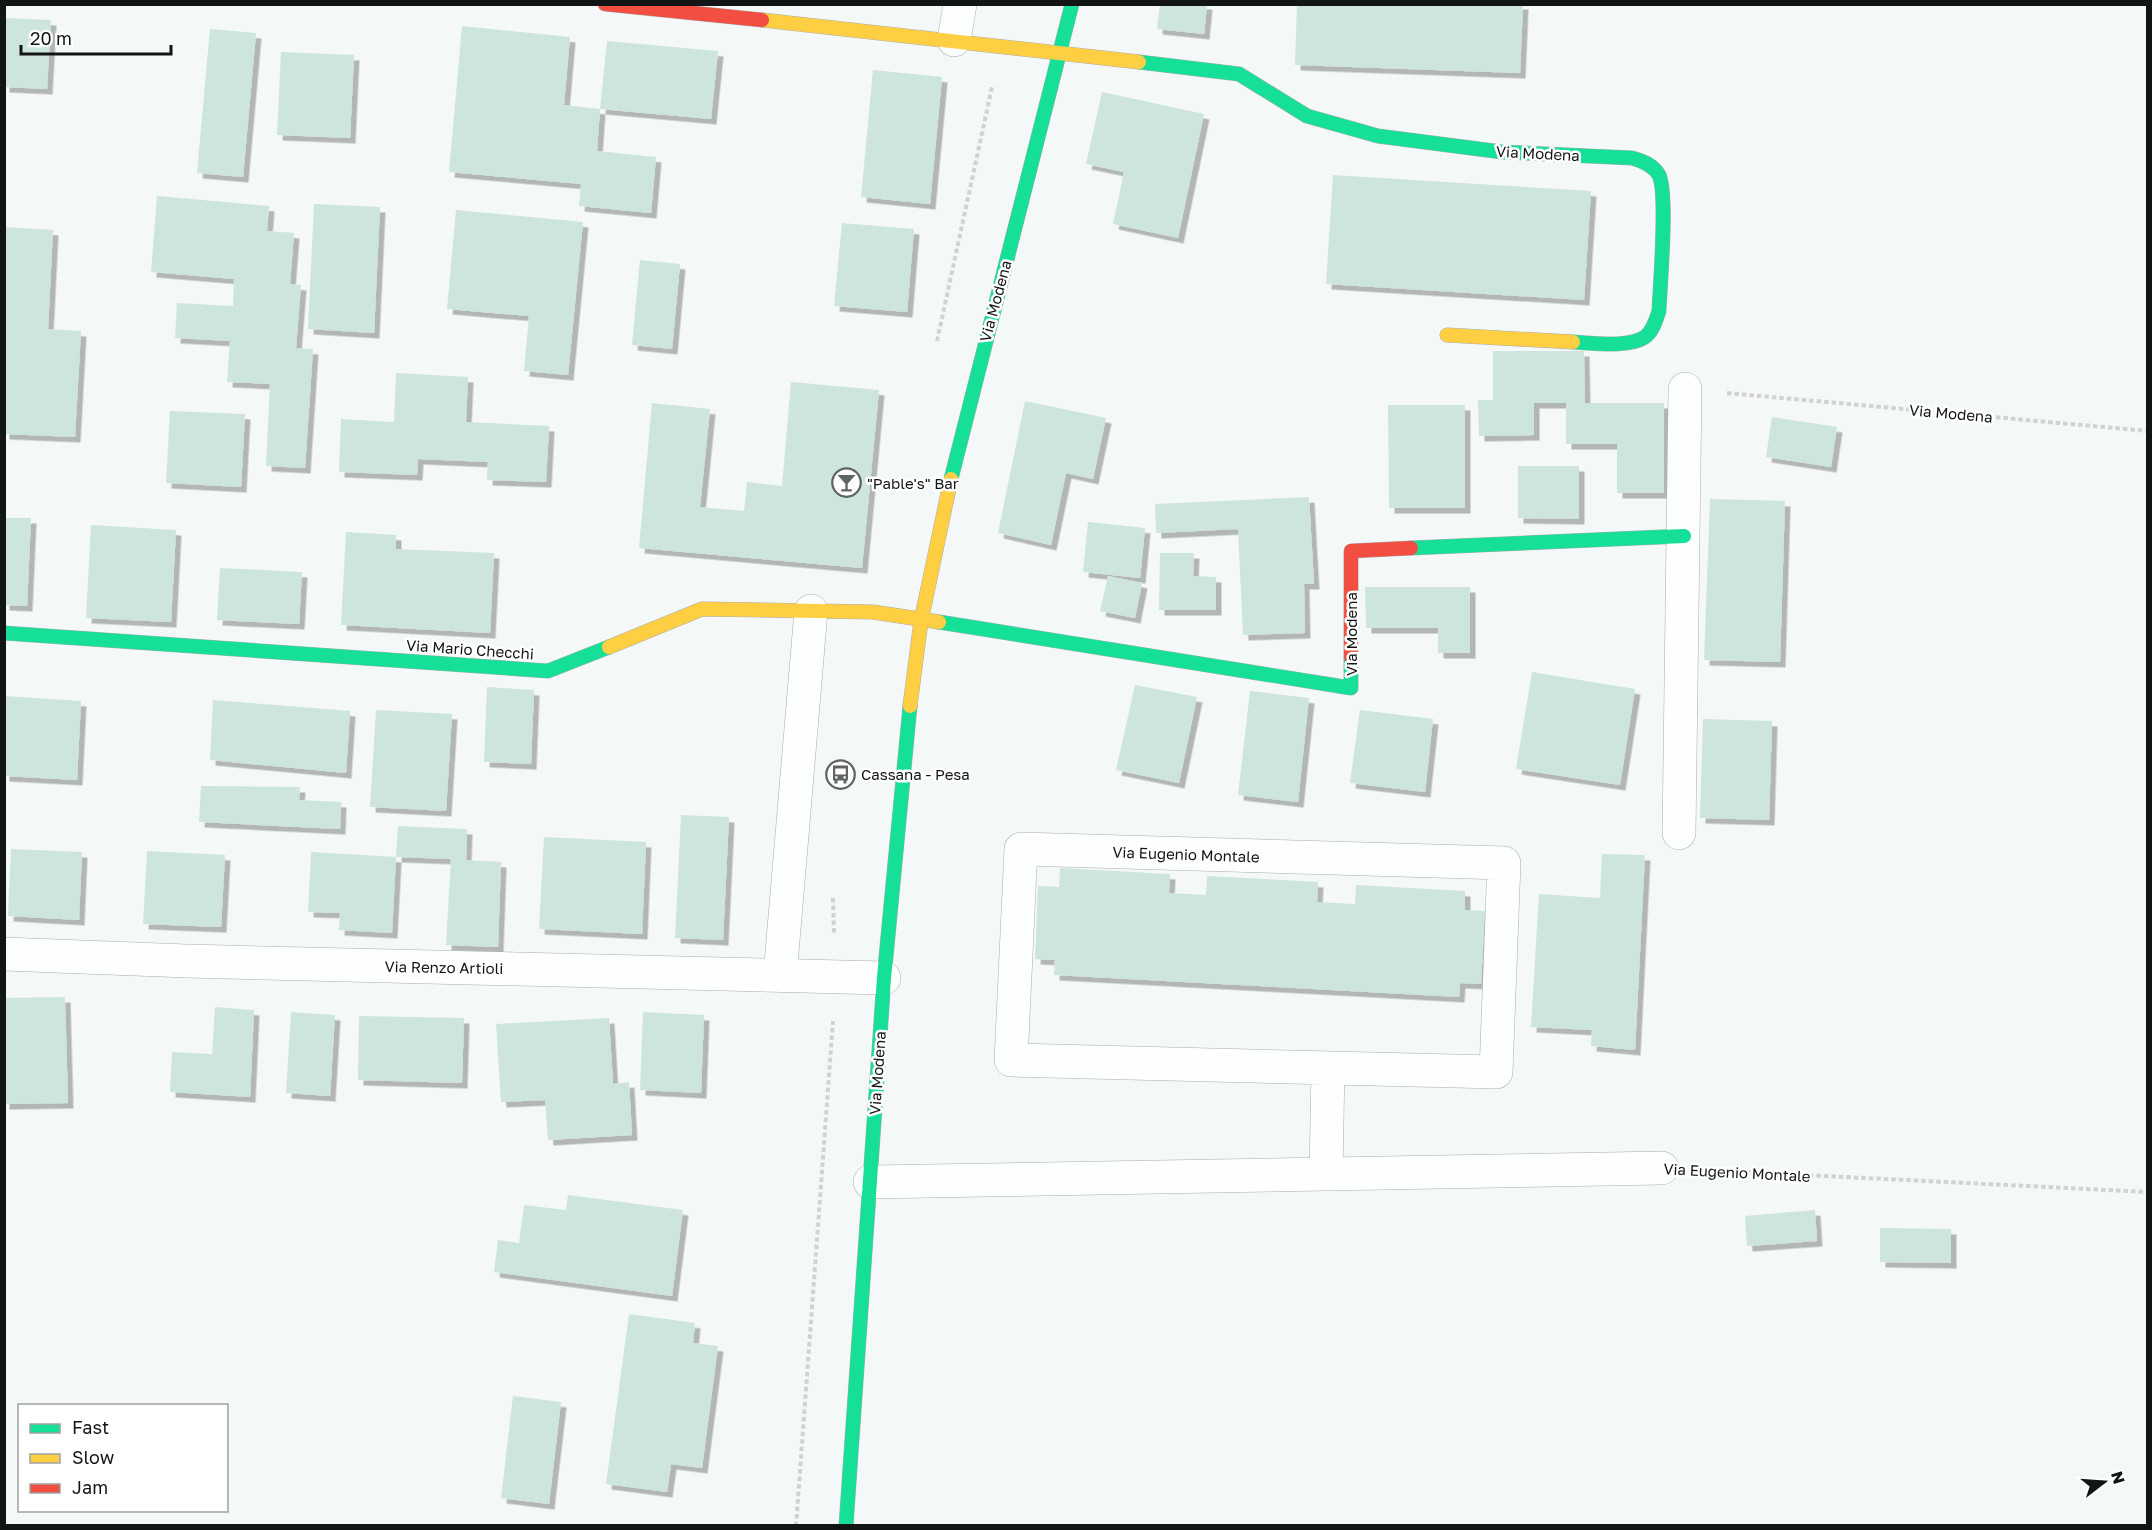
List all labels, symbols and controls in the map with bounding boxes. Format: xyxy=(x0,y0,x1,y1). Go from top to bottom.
scale bar xyxy=(21,18,171,56)
text: 20 m xyxy=(30,27,72,49)
street label: Via Modena xyxy=(1496,142,1580,164)
street label: Via Modena xyxy=(975,258,1015,344)
street label: Via Modena xyxy=(1908,400,1994,426)
bar icon: "Pable's" Bar xyxy=(830,467,862,499)
place label: "Pable's" Bar xyxy=(867,474,959,492)
street label: Via Modena xyxy=(1342,592,1360,676)
street label: Via Mario Checchi xyxy=(406,636,534,662)
bus stop icon: Cassana - Pesa xyxy=(824,758,856,790)
place label: Cassana - Pesa xyxy=(861,765,970,783)
street label: Via Eugenio Montale xyxy=(1112,842,1260,866)
street label: Via Renzo Artioli xyxy=(384,957,504,977)
street label: Via Modena xyxy=(865,1031,889,1115)
street label: Via Eugenio Montale xyxy=(1663,1159,1811,1185)
legend xyxy=(18,1404,228,1512)
text: Fast xyxy=(72,1416,109,1438)
text: Slow xyxy=(72,1446,115,1468)
north arrow xyxy=(2074,1452,2134,1512)
text: N xyxy=(2107,1469,2130,1486)
text: Jam xyxy=(72,1476,108,1498)

